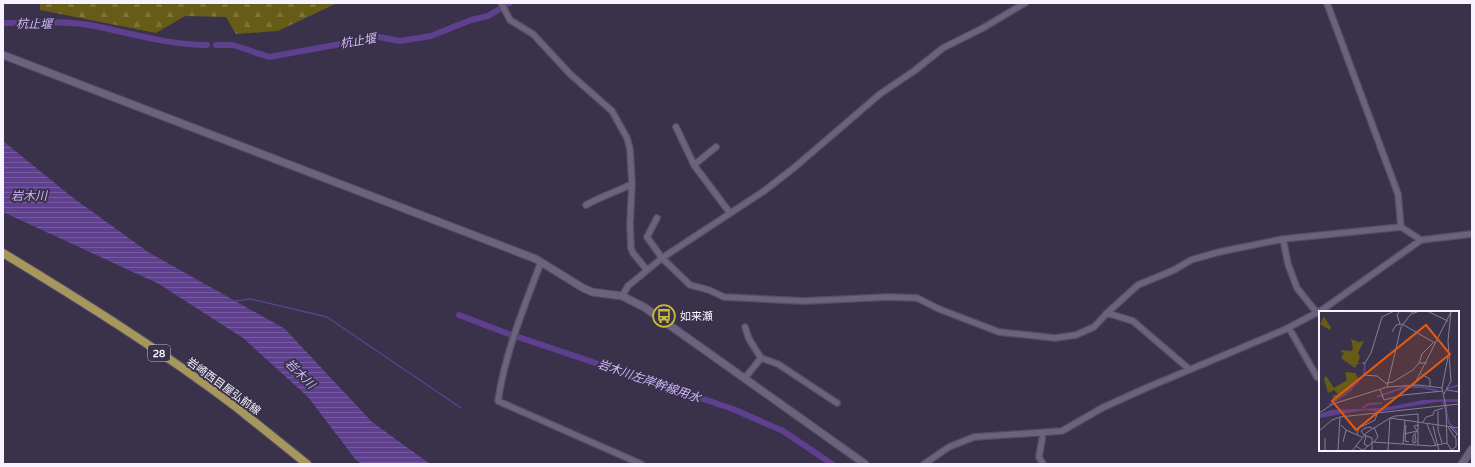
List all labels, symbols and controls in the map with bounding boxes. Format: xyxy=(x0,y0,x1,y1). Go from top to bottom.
water label: 杭止堰 xyxy=(16,17,54,31)
water label: 杭止堰 xyxy=(339,31,379,51)
water label: 岩木川 xyxy=(11,189,49,203)
bus stop icon: 如来瀬 xyxy=(651,303,677,329)
place label: 如来瀬 xyxy=(680,310,713,323)
inset map xyxy=(1319,311,1459,451)
road number: 28 xyxy=(148,345,170,361)
street label: 岩崎西目屋弘前線 xyxy=(184,355,263,418)
water label: 岩木川 xyxy=(282,356,319,393)
water label: 岩木川左岸幹線用水 xyxy=(596,357,704,406)

